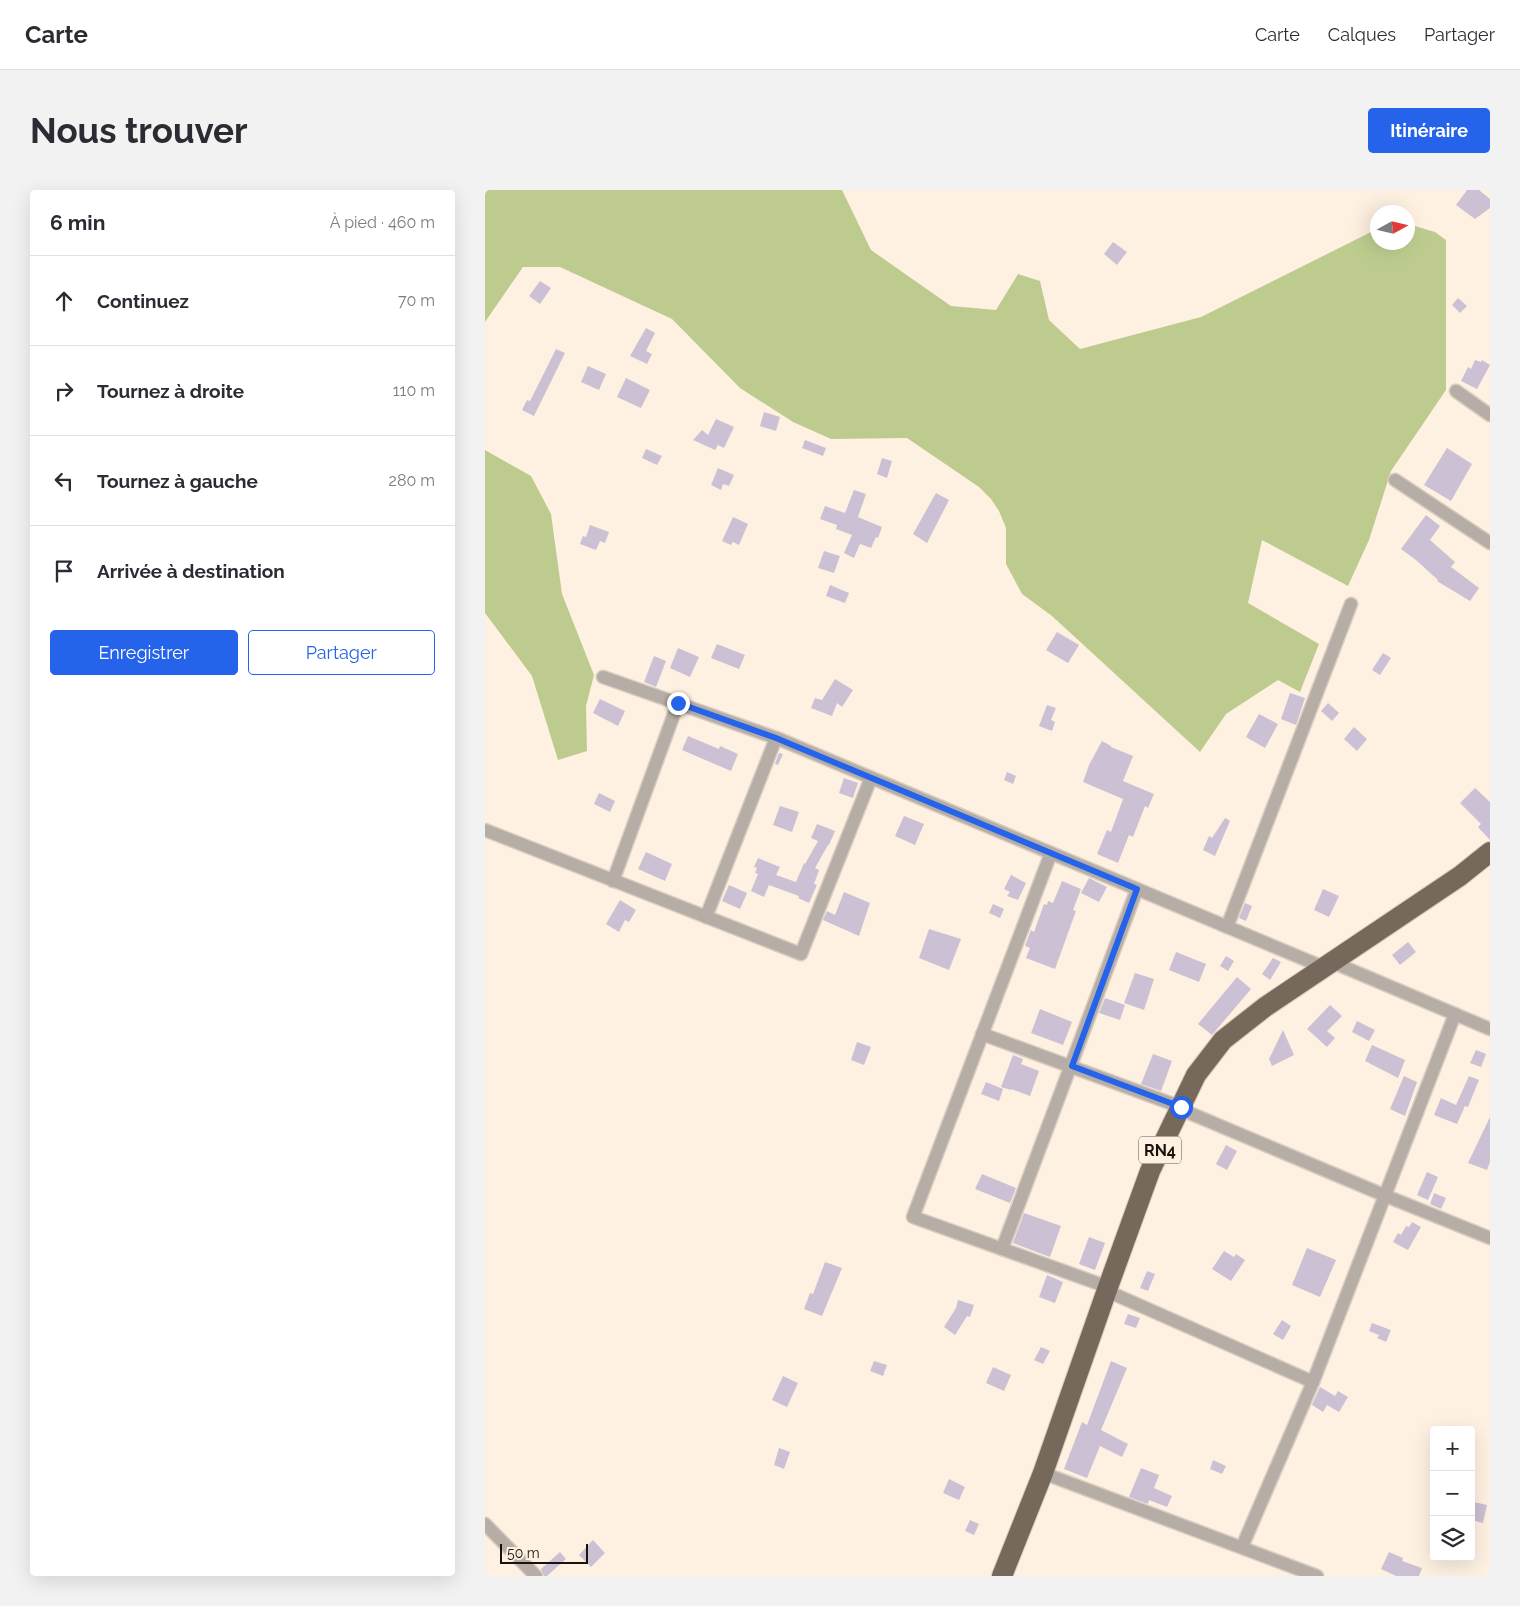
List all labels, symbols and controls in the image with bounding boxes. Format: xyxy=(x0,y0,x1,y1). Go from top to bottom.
text: Carte xyxy=(25,20,88,49)
text: Carte xyxy=(1255,24,1300,45)
text: Calques xyxy=(1328,24,1396,45)
text: Partager xyxy=(1424,24,1495,45)
button: Itinéraire xyxy=(1368,108,1490,153)
text: Nous trouver xyxy=(30,110,248,151)
north arrow xyxy=(1370,205,1415,250)
text: 6 min xyxy=(50,210,105,235)
text: À pied · 460 m xyxy=(330,213,435,232)
icon: ahead xyxy=(50,287,78,315)
text: Continuez xyxy=(97,290,189,312)
text: 70 m xyxy=(398,291,435,310)
icon: right xyxy=(50,377,78,405)
text: Tournez à droite xyxy=(97,380,244,402)
text: 110 m xyxy=(393,381,435,400)
icon: left xyxy=(50,467,78,495)
text: Tournez à gauche xyxy=(97,470,258,492)
text: 280 m xyxy=(389,471,435,490)
icon: arrive xyxy=(50,557,78,585)
text: Arrivée à destination xyxy=(97,560,285,582)
button: Enregistrer xyxy=(50,630,238,675)
button: Partager xyxy=(248,630,435,675)
route end xyxy=(667,692,690,715)
route start xyxy=(1170,1096,1193,1119)
road number: RN4 xyxy=(1139,1136,1181,1164)
map controls xyxy=(1430,1426,1475,1561)
button: + xyxy=(1430,1426,1475,1471)
button: − xyxy=(1430,1471,1475,1516)
button: layers xyxy=(1430,1516,1475,1561)
scale bar xyxy=(500,1541,587,1564)
text: 50 m xyxy=(507,1545,540,1561)

